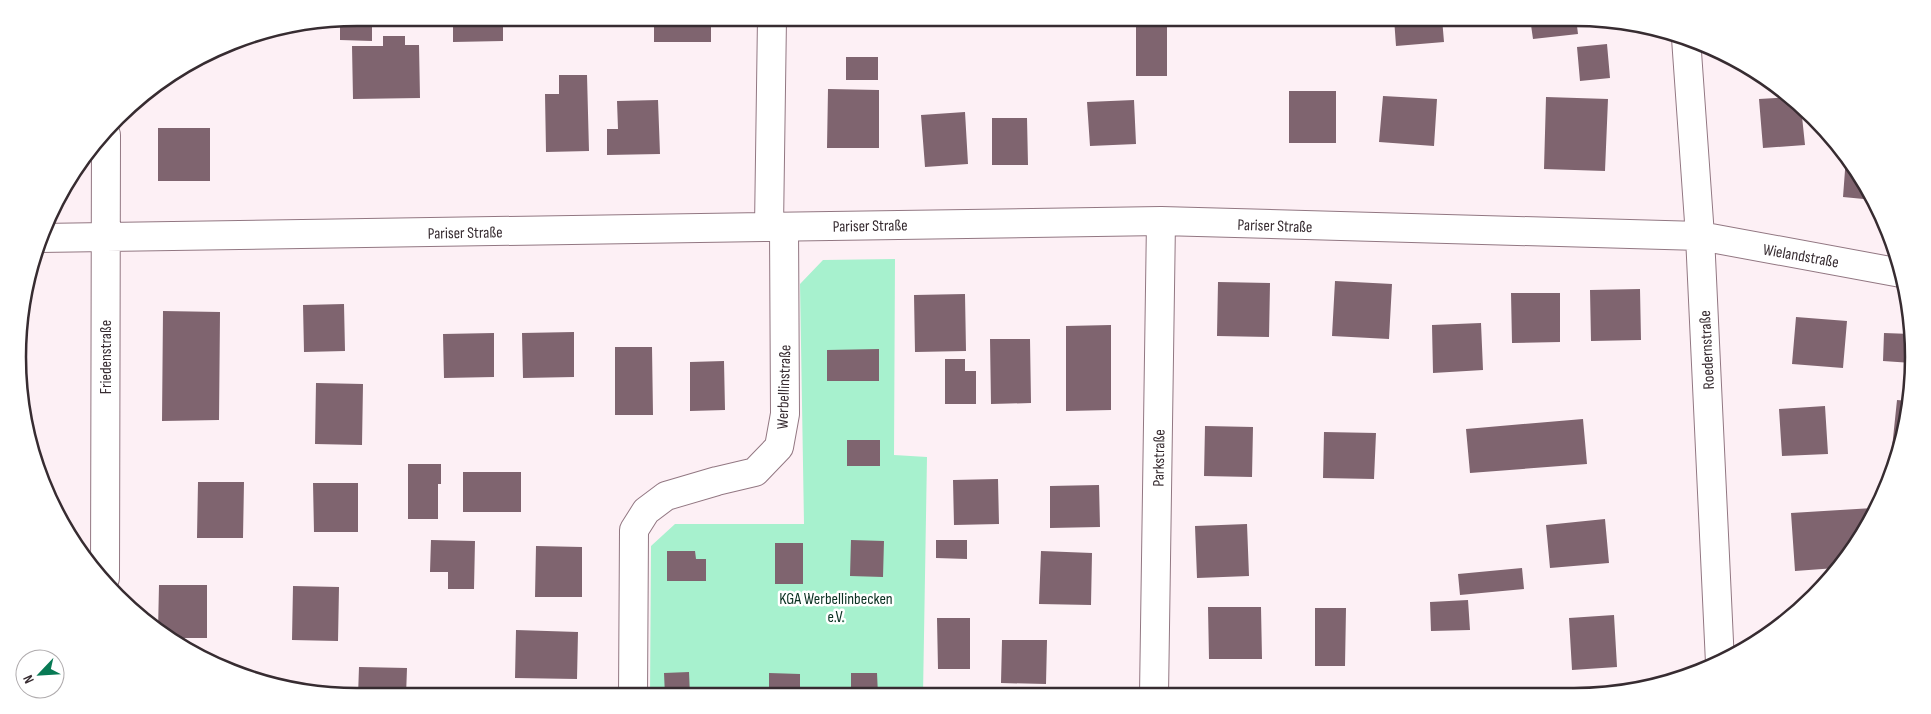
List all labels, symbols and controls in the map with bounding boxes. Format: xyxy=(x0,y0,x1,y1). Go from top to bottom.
street label: Pariser Straße xyxy=(832,216,908,237)
street label: Pariser Straße xyxy=(1237,216,1313,237)
street label: Pariser Straße xyxy=(427,223,503,244)
street label: Wielandstraße xyxy=(1761,240,1840,272)
street label: Roedernstraße xyxy=(1696,310,1719,390)
street label: Friedenstraße xyxy=(97,320,116,394)
street label: Werbellinstraße xyxy=(774,344,795,430)
street label: Parkstraße xyxy=(1149,429,1169,487)
park label: KGA Werbellinbecken e.V. xyxy=(779,590,893,627)
north arrow xyxy=(15,649,65,699)
text: N xyxy=(19,672,38,686)

